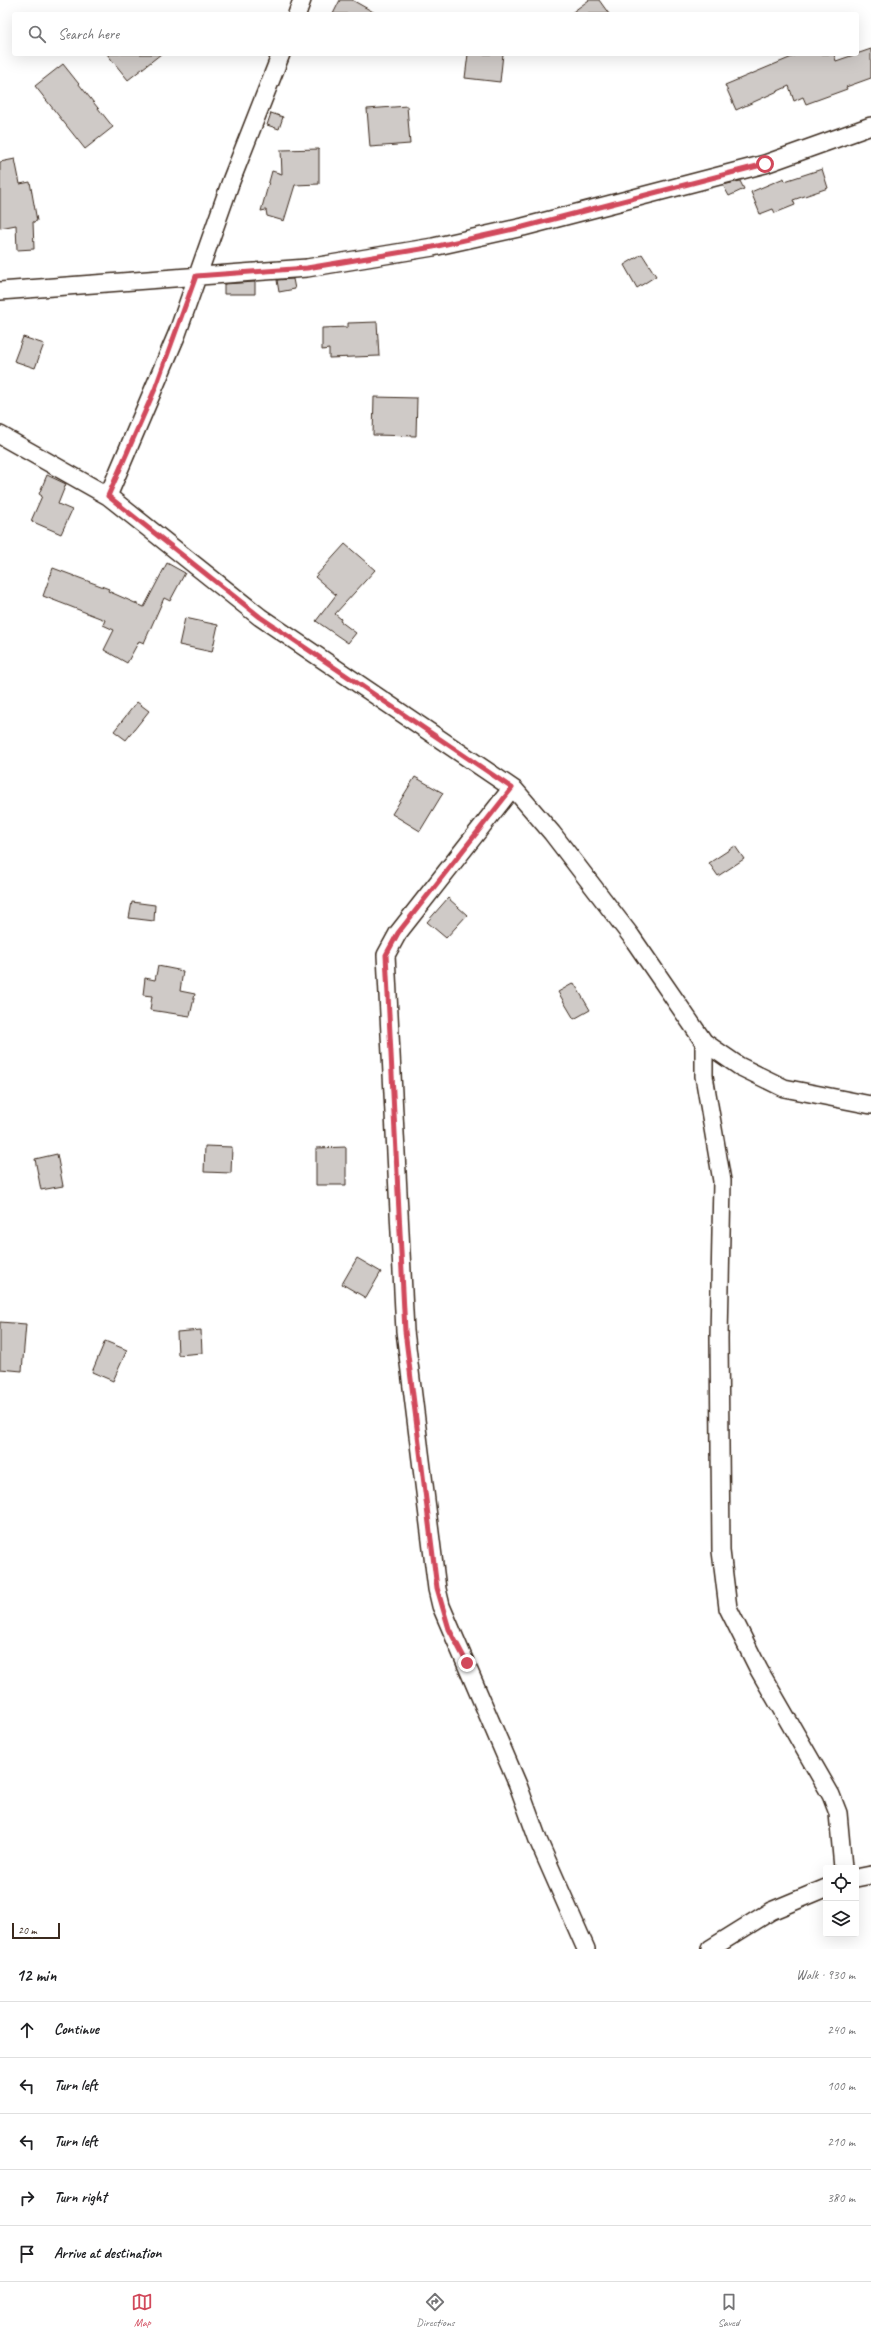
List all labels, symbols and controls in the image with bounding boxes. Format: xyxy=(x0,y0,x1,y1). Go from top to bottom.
search box xyxy=(12,12,859,56)
icon: search xyxy=(26,23,48,45)
text: Search here xyxy=(58,25,119,44)
route start xyxy=(756,155,774,173)
route end xyxy=(458,1654,476,1672)
map controls xyxy=(823,1865,859,1937)
button: locate xyxy=(823,1865,859,1901)
button: layers xyxy=(823,1901,859,1937)
scale bar xyxy=(12,1921,60,1940)
text: 20 m xyxy=(18,1923,37,1937)
text: 12 min xyxy=(16,1965,56,1986)
text: Walk · 930 m xyxy=(796,1967,855,1983)
icon: ahead xyxy=(16,2019,38,2041)
text: Continue xyxy=(54,2020,99,2039)
text: 240 m xyxy=(827,2022,855,2038)
icon: left xyxy=(16,2075,38,2097)
text: Turn left xyxy=(54,2076,97,2095)
text: 100 m xyxy=(827,2078,855,2094)
icon: left xyxy=(16,2131,38,2153)
text: Turn left xyxy=(54,2132,97,2151)
text: 210 m xyxy=(827,2134,855,2150)
icon: right xyxy=(16,2187,38,2209)
text: Turn right xyxy=(54,2188,107,2207)
text: 380 m xyxy=(827,2190,855,2206)
icon: arrive xyxy=(16,2243,38,2265)
text: Arrive at destination xyxy=(54,2244,161,2263)
tab: Map xyxy=(131,2291,153,2329)
tab: Directions xyxy=(416,2291,455,2329)
tab: Saved xyxy=(718,2291,740,2329)

